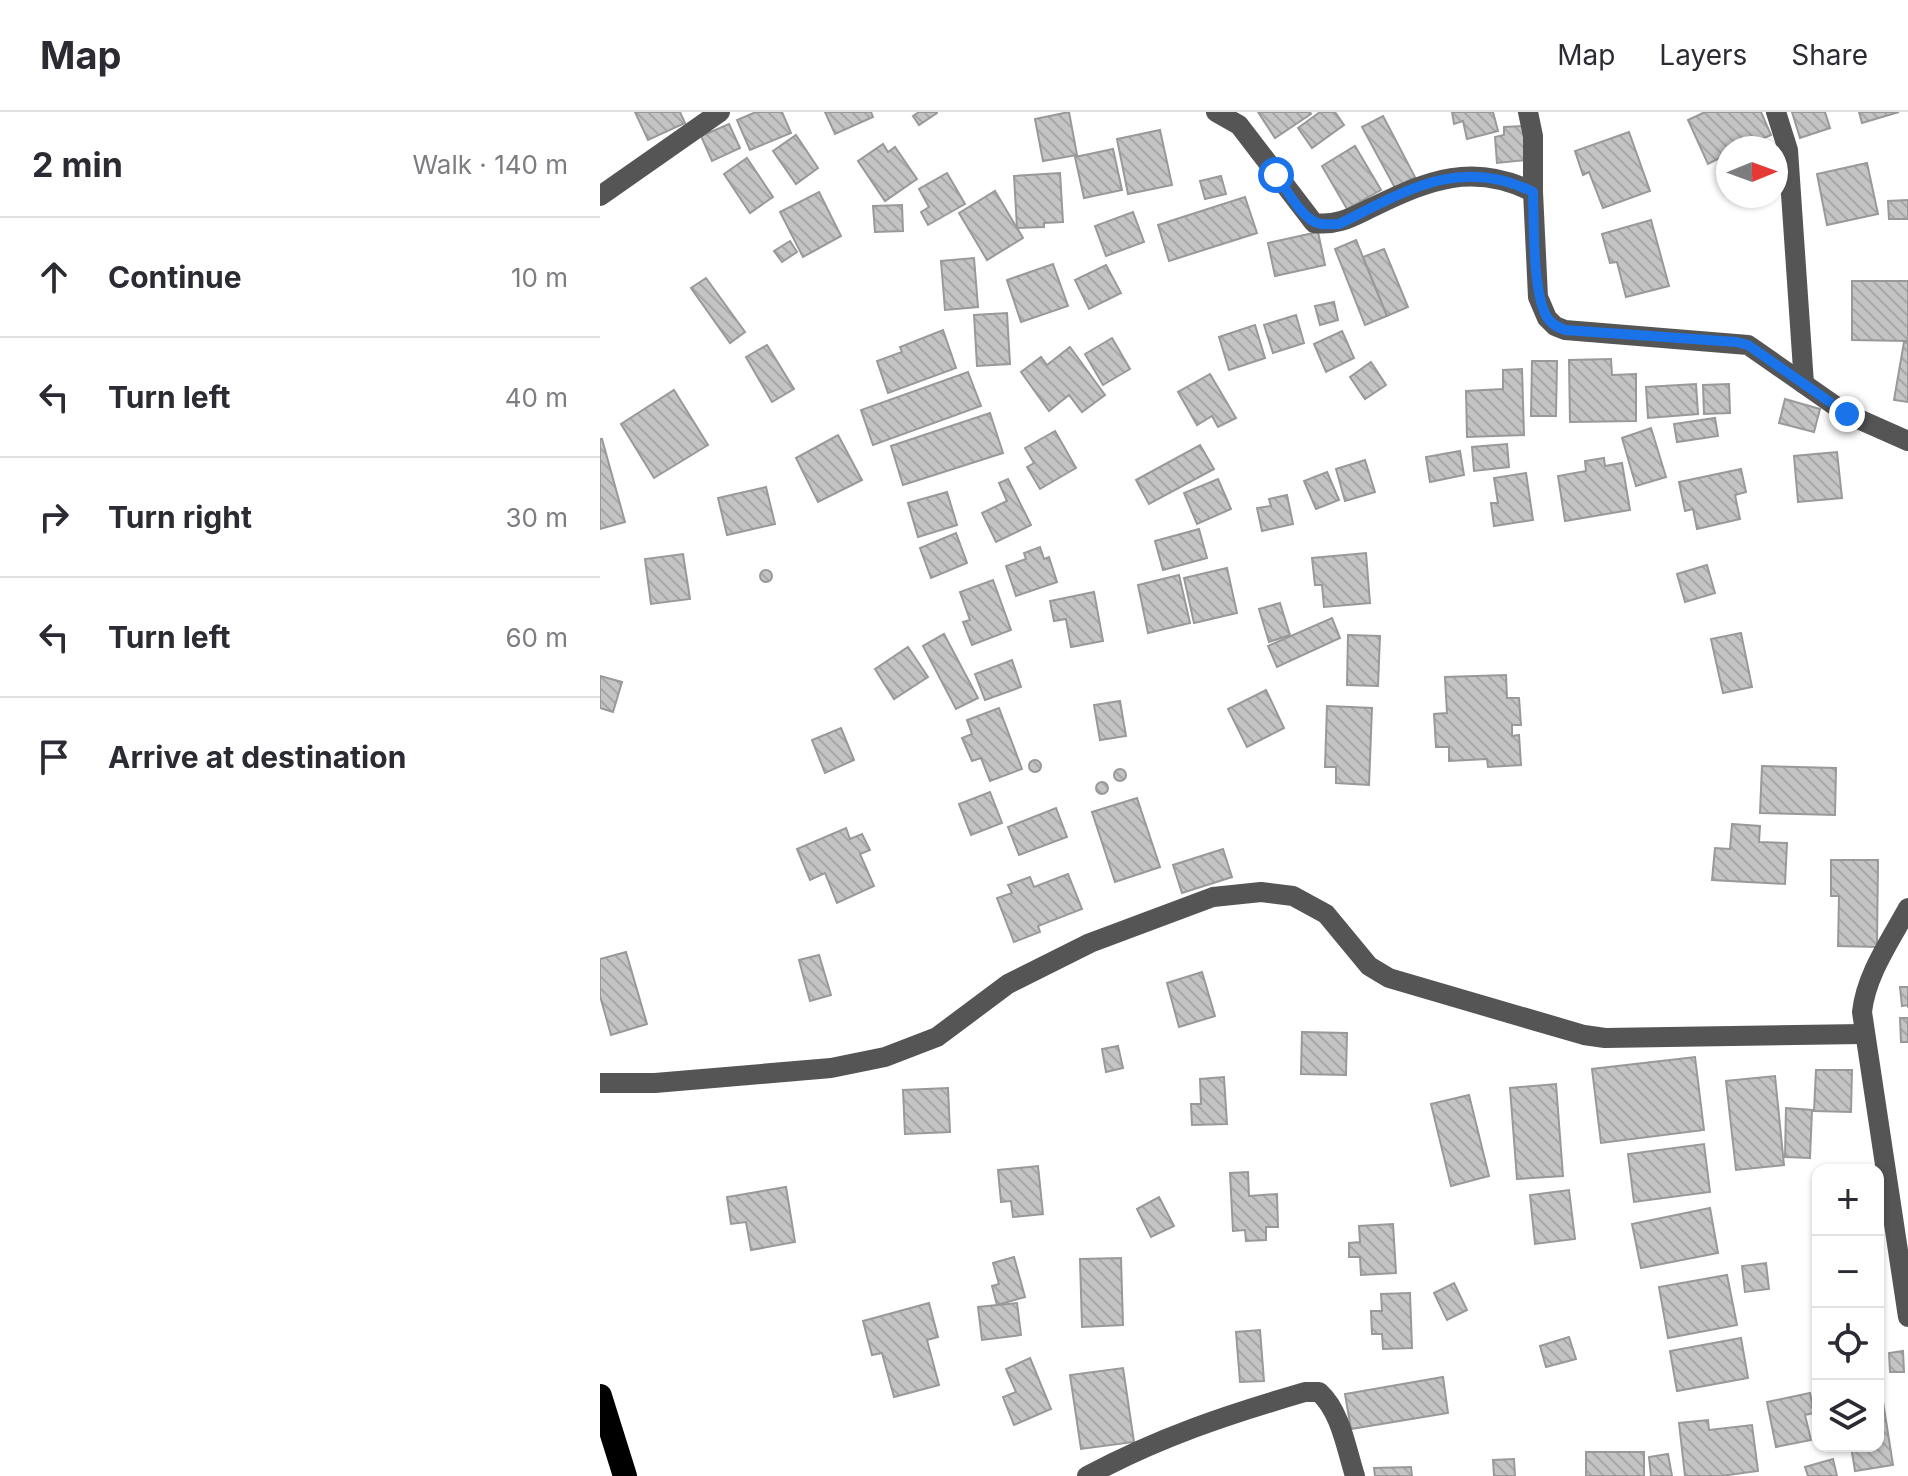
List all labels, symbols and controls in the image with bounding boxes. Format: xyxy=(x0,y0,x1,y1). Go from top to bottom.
text: Map xyxy=(40,32,121,78)
text: Map xyxy=(1557,38,1615,72)
text: Layers xyxy=(1659,38,1747,72)
text: Share xyxy=(1791,38,1868,72)
north arrow xyxy=(1716,136,1788,208)
text: 2 min xyxy=(32,144,123,185)
text: Walk · 140 m xyxy=(413,149,568,180)
route start xyxy=(1258,157,1294,193)
icon: ahead xyxy=(32,255,76,299)
text: Continue xyxy=(108,259,242,295)
text: 10 m xyxy=(511,262,568,293)
icon: left xyxy=(32,375,76,419)
text: Turn left xyxy=(108,379,230,415)
text: 40 m xyxy=(505,382,568,413)
route end xyxy=(1829,396,1865,432)
icon: right xyxy=(32,495,76,539)
text: Turn right xyxy=(108,499,252,535)
text: 30 m xyxy=(505,502,568,533)
icon: left xyxy=(32,615,76,659)
text: Turn left xyxy=(108,619,230,655)
text: 60 m xyxy=(505,622,568,653)
icon: arrive xyxy=(32,735,76,779)
text: Arrive at destination xyxy=(108,739,406,775)
map controls xyxy=(1812,1164,1884,1452)
button: + xyxy=(1812,1164,1884,1236)
button: − xyxy=(1812,1236,1884,1308)
button: locate xyxy=(1812,1308,1884,1380)
button: layers xyxy=(1812,1380,1884,1452)

